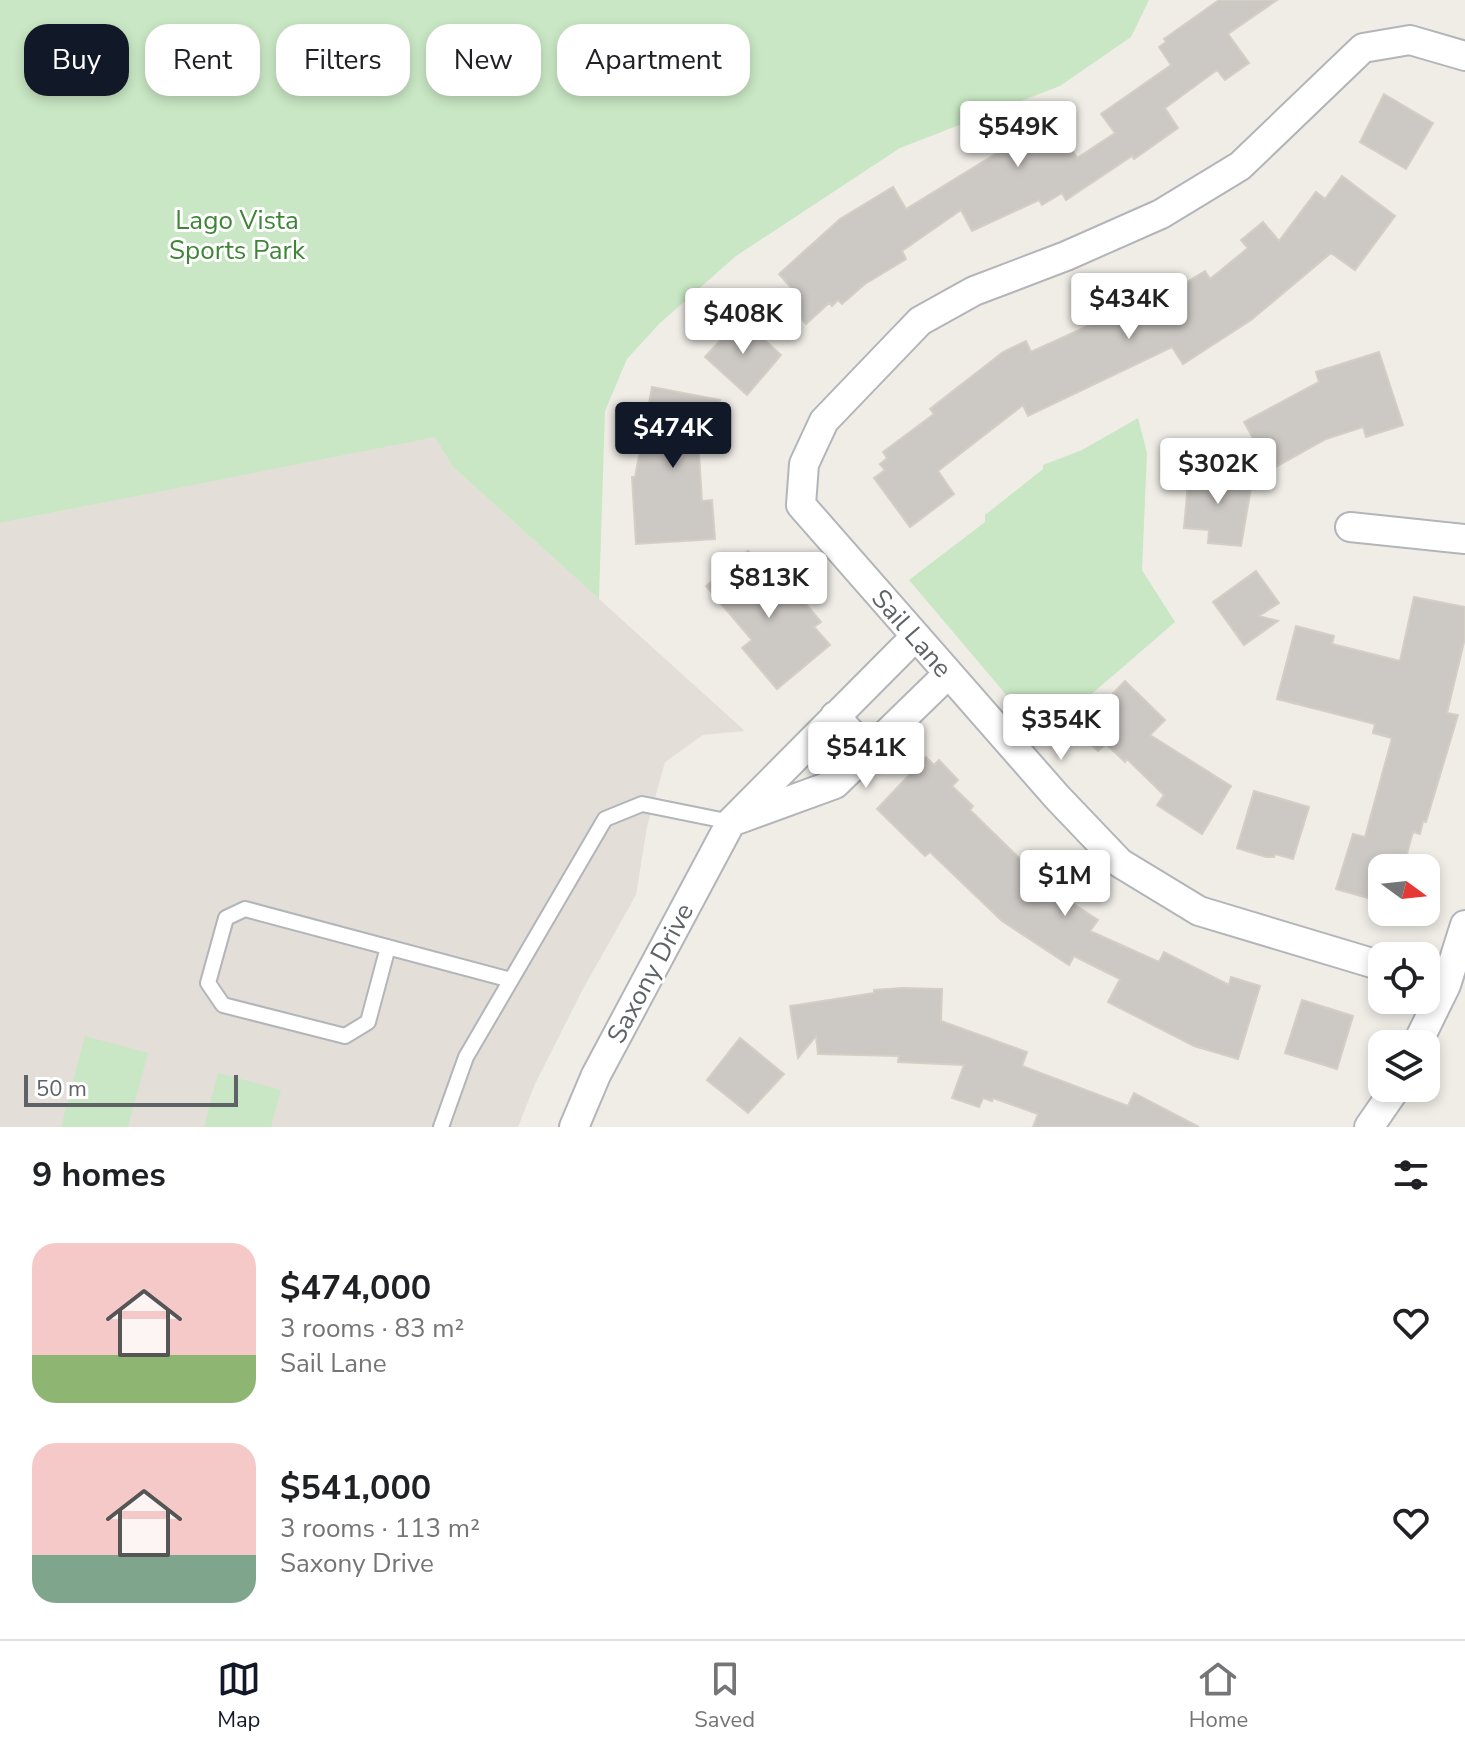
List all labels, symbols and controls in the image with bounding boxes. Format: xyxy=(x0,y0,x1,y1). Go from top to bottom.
chip: Buy xyxy=(24,24,129,96)
chip: Rent xyxy=(145,24,260,96)
chip: Filters xyxy=(276,24,410,96)
chip: New xyxy=(426,24,541,96)
chip: Apartment xyxy=(557,24,750,96)
pin: $549K xyxy=(962,101,1074,169)
text: $549K xyxy=(978,109,1058,144)
park label: Lago Vista Sports Park xyxy=(169,203,306,268)
pin: $434K xyxy=(1073,273,1185,341)
text: $434K xyxy=(1089,281,1169,316)
pin: $408K xyxy=(687,288,799,356)
text: $408K xyxy=(703,296,783,331)
pin: $474K xyxy=(617,402,729,470)
text: $474K xyxy=(633,410,713,445)
pin: $302K xyxy=(1162,438,1274,506)
text: $302K xyxy=(1178,446,1258,481)
pin: $813K xyxy=(713,552,825,620)
text: $813K xyxy=(729,560,809,595)
street label: Sail Lane xyxy=(863,582,960,685)
pin: $354K xyxy=(1005,694,1117,762)
text: $354K xyxy=(1021,702,1101,737)
pin: $541K xyxy=(810,722,922,790)
text: $541K xyxy=(826,730,906,765)
pin: $1M xyxy=(1026,850,1104,918)
north arrow xyxy=(1368,854,1440,926)
map controls xyxy=(1368,854,1440,1102)
text: $1M xyxy=(1038,858,1092,893)
street label: Saxony Drive xyxy=(599,897,702,1049)
button: locate xyxy=(1368,942,1440,1014)
button: layers xyxy=(1368,1030,1440,1102)
scale bar xyxy=(24,1071,238,1107)
text: 50 m xyxy=(36,1074,87,1104)
text: 9 homes xyxy=(32,1152,166,1198)
icon: filters xyxy=(1389,1153,1433,1197)
text: $474,000 xyxy=(280,1265,431,1311)
icon: home xyxy=(96,1275,192,1371)
icon: heart xyxy=(1389,1301,1433,1345)
text: 3 rooms · 83 m² xyxy=(280,1311,464,1346)
text: Sail Lane xyxy=(280,1346,387,1381)
text: $541,000 xyxy=(280,1465,431,1511)
icon: home xyxy=(96,1475,192,1571)
icon: heart xyxy=(1389,1501,1433,1545)
text: 3 rooms · 113 m² xyxy=(280,1511,480,1546)
text: Saxony Drive xyxy=(280,1546,434,1581)
tab: Map xyxy=(217,1657,261,1735)
tab: Saved xyxy=(694,1657,755,1735)
tab: Home xyxy=(1189,1657,1248,1735)

